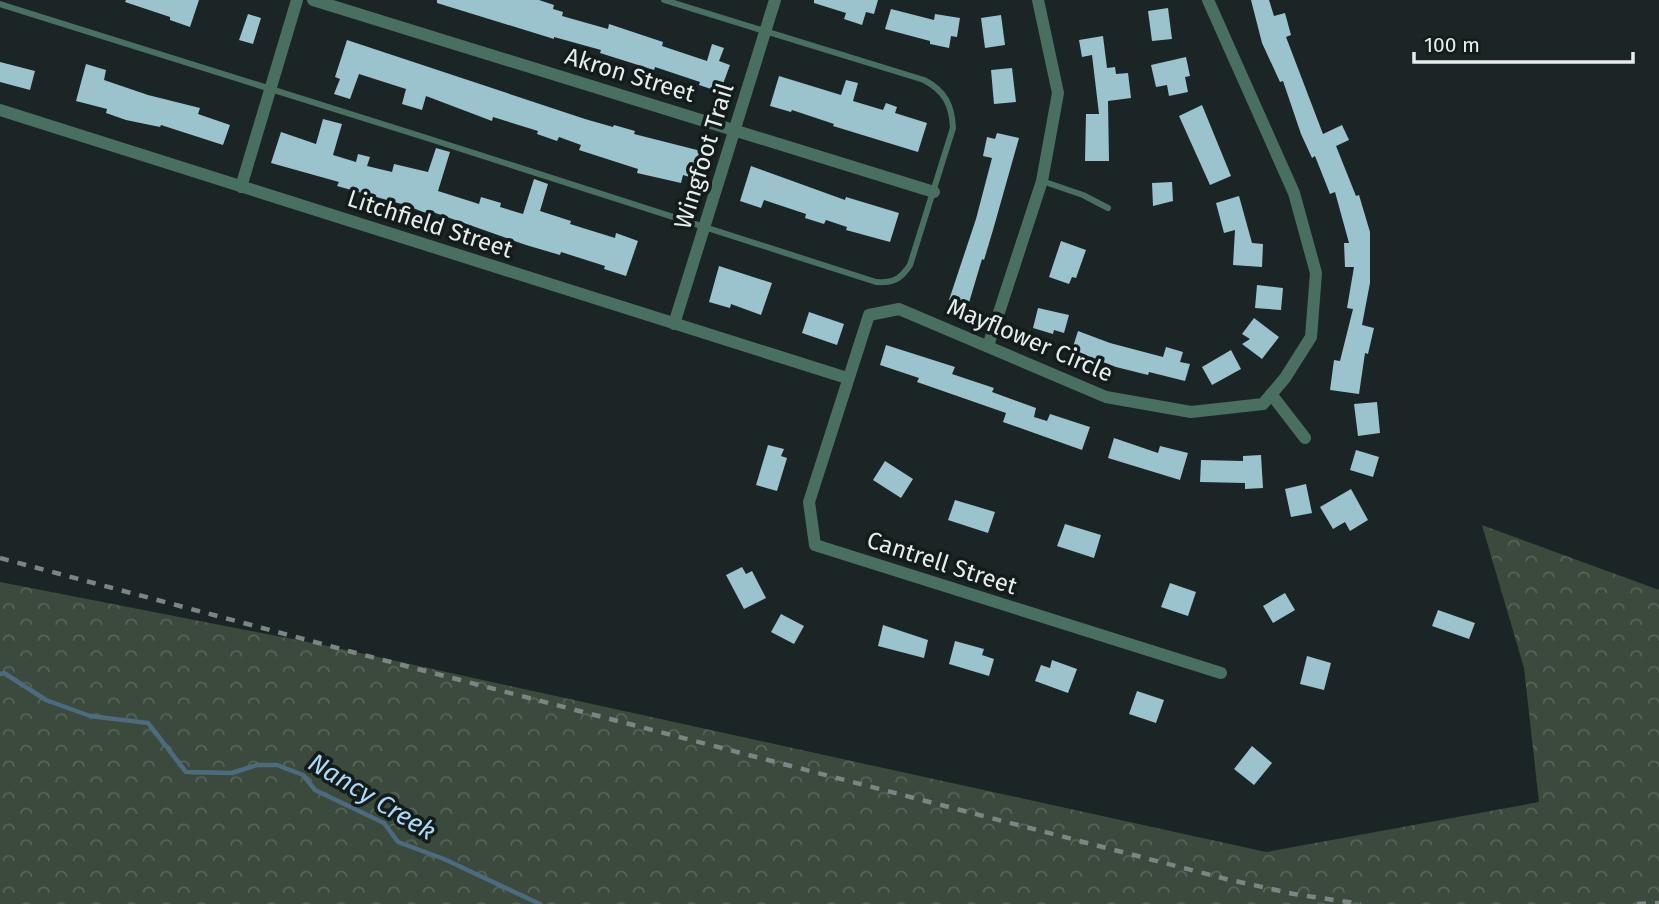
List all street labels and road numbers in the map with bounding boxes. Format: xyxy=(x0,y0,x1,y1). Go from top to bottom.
street label: Akron Street xyxy=(562,42,699,108)
street label: Wingfoot Trail xyxy=(669,80,739,232)
street label: Litchfield Street xyxy=(344,184,517,264)
street label: Mayflower Circle xyxy=(943,292,1117,388)
street label: Cantrell Street xyxy=(863,526,1021,601)

